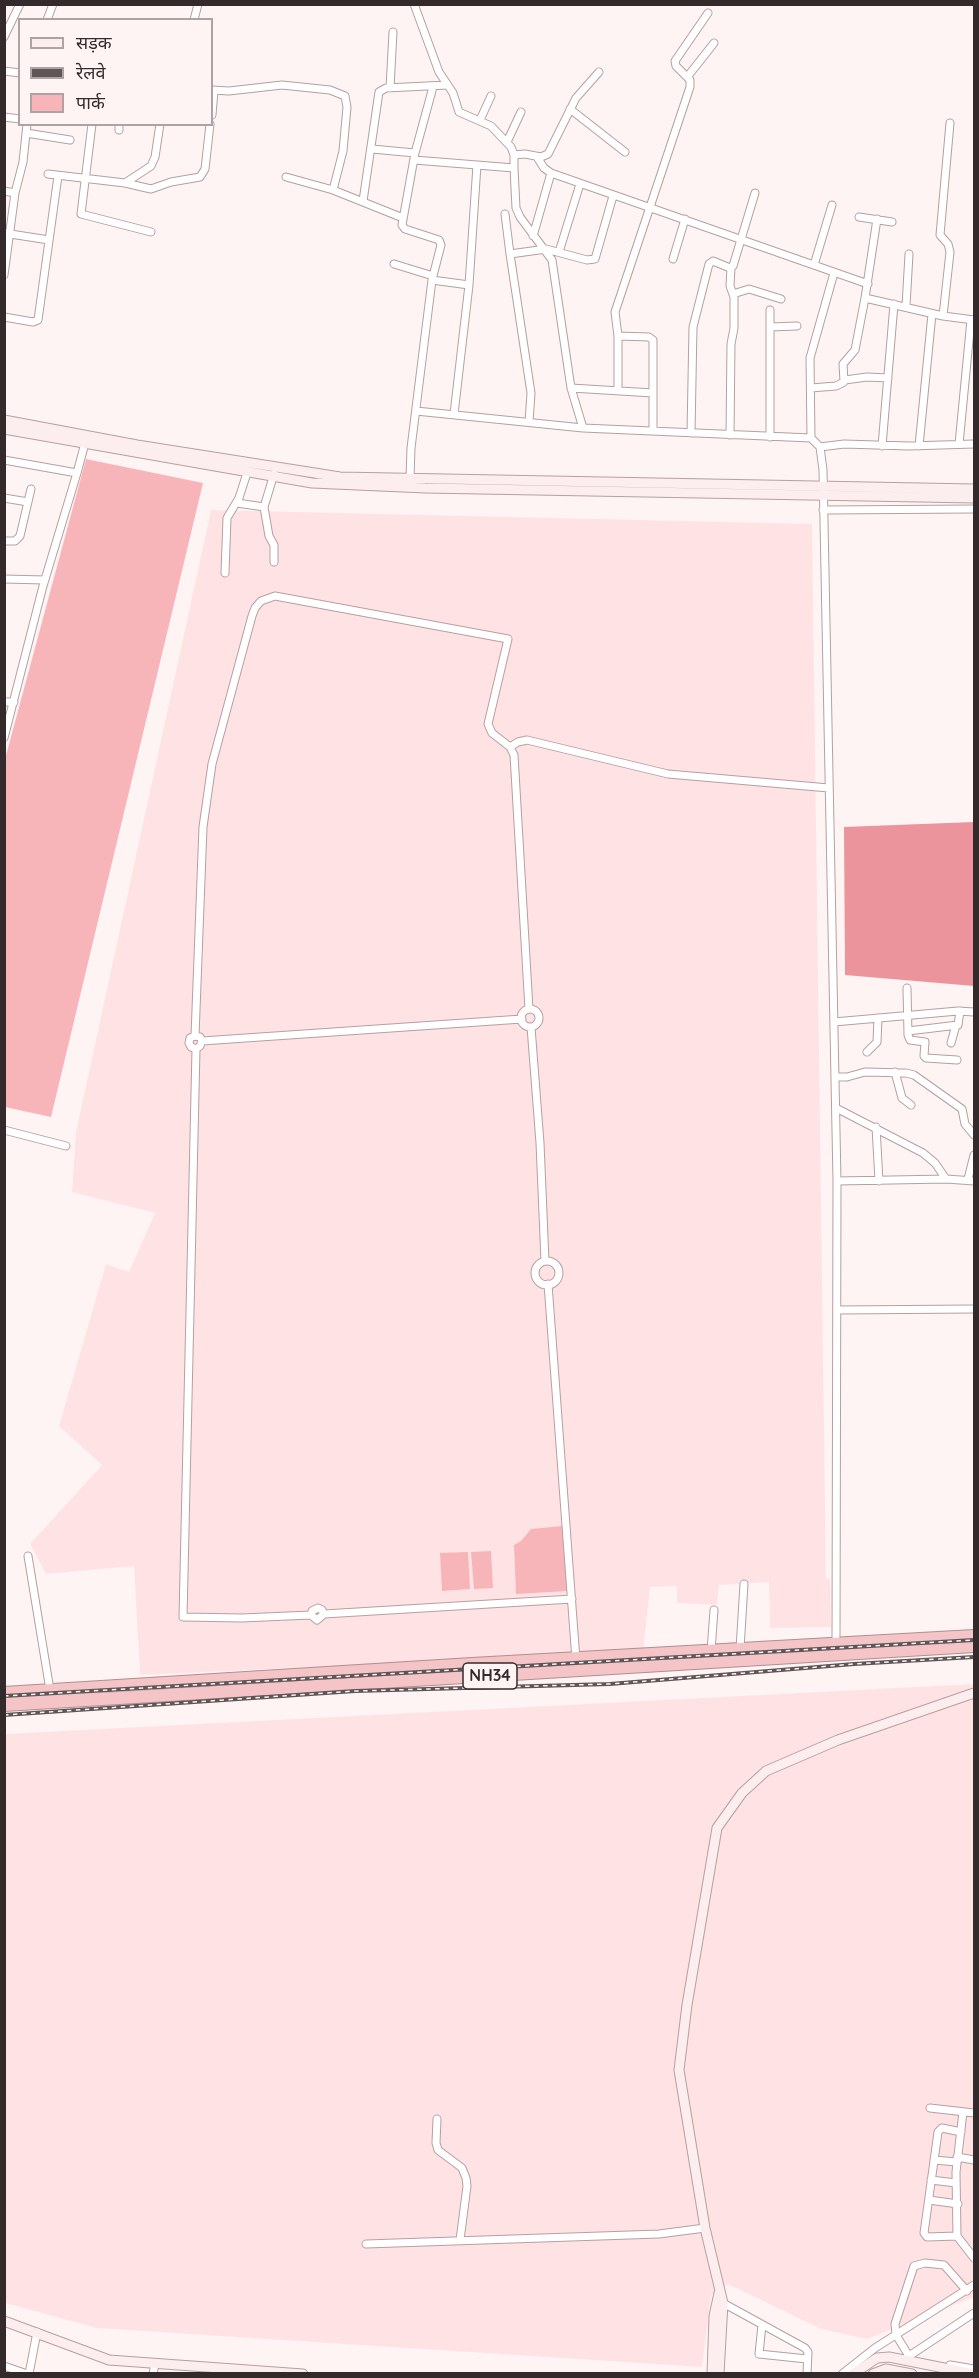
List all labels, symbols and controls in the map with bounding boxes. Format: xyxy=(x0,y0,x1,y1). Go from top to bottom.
legend xyxy=(18,18,213,126)
text: सड़क xyxy=(76,31,112,54)
text: रेलवे xyxy=(76,61,106,84)
text: पार्क xyxy=(76,91,105,114)
road number: NH34 xyxy=(463,1663,517,1689)

